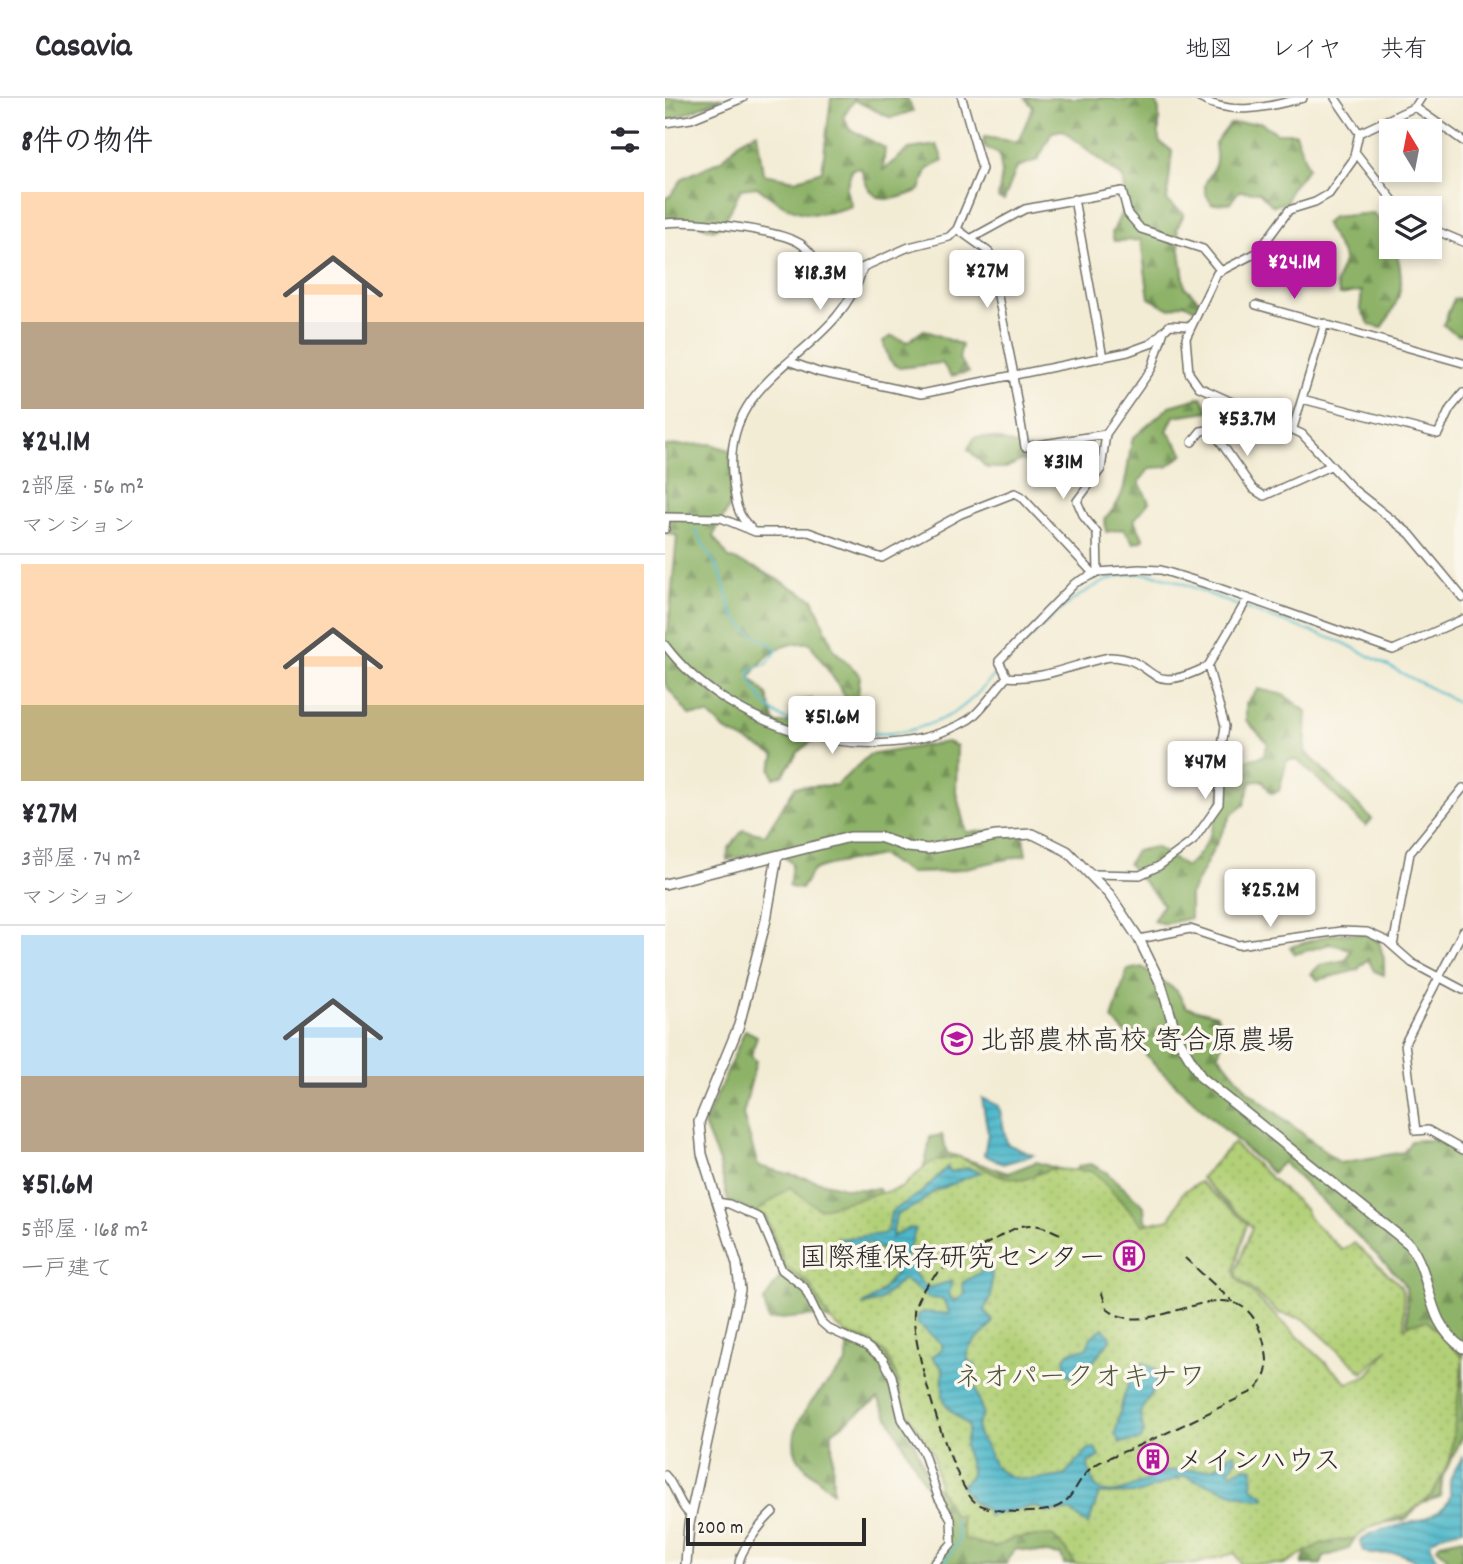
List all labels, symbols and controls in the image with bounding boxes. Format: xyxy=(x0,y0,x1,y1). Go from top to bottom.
text: Casavia xyxy=(35,25,131,72)
text: 地図 xyxy=(1185,34,1233,68)
text: レイヤ xyxy=(1271,34,1342,68)
text: 共有 xyxy=(1380,34,1428,68)
north arrow xyxy=(1379,119,1442,182)
map controls xyxy=(1379,119,1442,259)
icon: filters xyxy=(606,121,644,159)
text: 8件の物件 xyxy=(21,123,153,166)
button: layers xyxy=(1379,196,1442,259)
icon: home xyxy=(270,237,396,363)
pin: ¥24.1M xyxy=(1237,242,1351,301)
text: ¥24.1M xyxy=(1267,247,1321,280)
pin: ¥27M xyxy=(946,250,1028,310)
pin: ¥18.3M xyxy=(763,252,877,312)
text: ¥27M xyxy=(965,256,1009,289)
text: ¥18.3M xyxy=(794,258,846,291)
pin: ¥53.7M xyxy=(1190,398,1304,458)
text: ¥53.7M xyxy=(1218,404,1276,437)
text: ¥24.1M xyxy=(21,423,90,466)
pin: ¥31M xyxy=(1022,442,1104,501)
text: ¥31M xyxy=(1043,447,1083,480)
text: 2部屋 · 56 m² xyxy=(21,472,144,505)
text: マンション xyxy=(21,511,135,544)
icon: home xyxy=(270,609,396,735)
pin: ¥51.6M xyxy=(775,696,889,756)
text: ¥51.6M xyxy=(804,702,860,735)
pin: ¥47M xyxy=(1164,742,1246,801)
text: ¥47M xyxy=(1184,747,1226,780)
text: ¥27M xyxy=(21,795,78,838)
text: 3部屋 · 74 m² xyxy=(21,844,141,877)
pin: ¥25.2M xyxy=(1213,870,1327,929)
text: ¥25.2M xyxy=(1240,875,1300,908)
text: マンション xyxy=(21,883,135,916)
icon: home xyxy=(270,980,396,1106)
school or university icon: 北部農林高校 寄合原農場 xyxy=(940,1022,974,1056)
place label: 北部農林高校 寄合原農場 xyxy=(980,1024,1294,1064)
text: ¥51.6M xyxy=(21,1166,93,1209)
text: 5部屋 · 168 m² xyxy=(21,1215,148,1248)
building icon: 国際種保存研究センター xyxy=(1112,1239,1146,1273)
place label: 国際種保存研究センター xyxy=(799,1241,1106,1281)
text: 一戸建て xyxy=(21,1254,113,1287)
park label: ネオパークオキナワ xyxy=(954,1360,1206,1400)
building icon: メインハウス xyxy=(1136,1442,1170,1476)
place label: メインハウス xyxy=(1176,1444,1341,1484)
scale bar xyxy=(686,1515,866,1547)
text: 200 m xyxy=(697,1516,743,1543)

